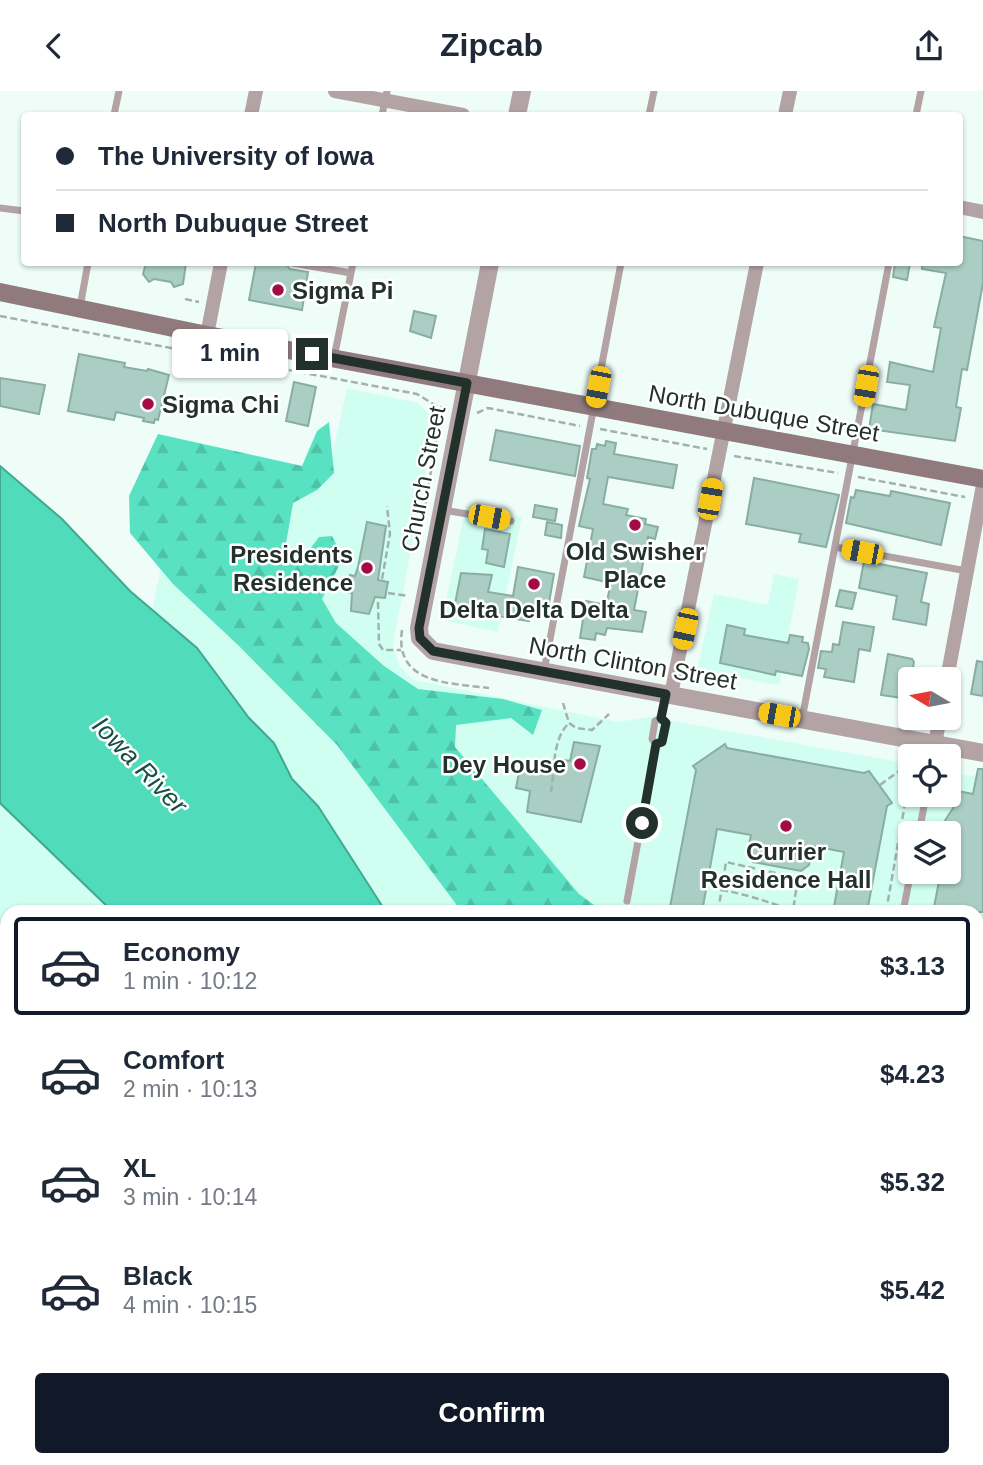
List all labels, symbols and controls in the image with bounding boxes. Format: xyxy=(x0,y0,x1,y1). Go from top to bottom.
icon: back xyxy=(35,27,73,65)
text: Zipcab xyxy=(440,27,543,63)
icon: share xyxy=(910,27,948,65)
text: The University of Iowa xyxy=(98,141,374,171)
text: North Dubuque Street xyxy=(98,208,368,238)
place label: Sigma Pi xyxy=(292,277,393,304)
marker: Sigma Pi xyxy=(270,282,286,298)
callout: 1 min xyxy=(172,329,288,379)
route end xyxy=(296,338,328,370)
text: 1 min xyxy=(200,340,260,366)
car xyxy=(853,363,880,409)
car xyxy=(584,364,613,410)
street label: North Dubuque Street xyxy=(647,379,882,447)
place label: Sigma Chi xyxy=(162,391,279,418)
marker: Sigma Chi xyxy=(140,396,156,412)
street label: Church Street xyxy=(396,403,450,554)
car xyxy=(697,476,724,522)
car xyxy=(467,503,512,531)
marker: Old Swisher Place xyxy=(627,517,643,533)
place label: Old Swisher Place xyxy=(566,538,704,593)
car xyxy=(840,538,885,566)
place label: Presidents Residence xyxy=(230,541,353,596)
marker: Presidents Residence xyxy=(359,560,375,576)
marker: Delta Delta Delta xyxy=(526,576,542,592)
place label: Delta Delta Delta xyxy=(439,596,629,623)
car xyxy=(671,606,700,652)
street label: North Clinton Street xyxy=(527,631,739,695)
north arrow xyxy=(898,667,961,730)
map controls xyxy=(898,667,961,884)
car xyxy=(757,701,802,729)
water label: Iowa River xyxy=(87,710,194,821)
button: locate xyxy=(898,744,961,807)
place label: Dey House xyxy=(442,751,566,778)
marker: Dey House xyxy=(572,756,588,772)
route start xyxy=(626,807,658,839)
marker: Currier Residence Hall xyxy=(778,818,794,834)
button: layers xyxy=(898,821,961,884)
place label: Currier Residence Hall xyxy=(701,838,871,893)
icon: car xyxy=(39,935,102,998)
text: Economy xyxy=(123,937,240,967)
text: $3.13 xyxy=(880,951,945,981)
text: 1 min · 10:12 xyxy=(123,968,257,994)
icon: car xyxy=(39,1043,102,1106)
text: Comfort xyxy=(123,1045,224,1075)
text: $4.23 xyxy=(880,1059,945,1089)
text: 2 min · 10:13 xyxy=(123,1076,257,1102)
icon: car xyxy=(39,1151,102,1214)
text: XL xyxy=(123,1153,156,1183)
text: $5.32 xyxy=(880,1167,945,1197)
text: 3 min · 10:14 xyxy=(123,1184,257,1210)
icon: car xyxy=(39,1259,102,1322)
text: Black xyxy=(123,1261,192,1291)
text: $5.42 xyxy=(880,1275,945,1305)
text: 4 min · 10:15 xyxy=(123,1292,257,1318)
button: Confirm xyxy=(35,1373,949,1453)

